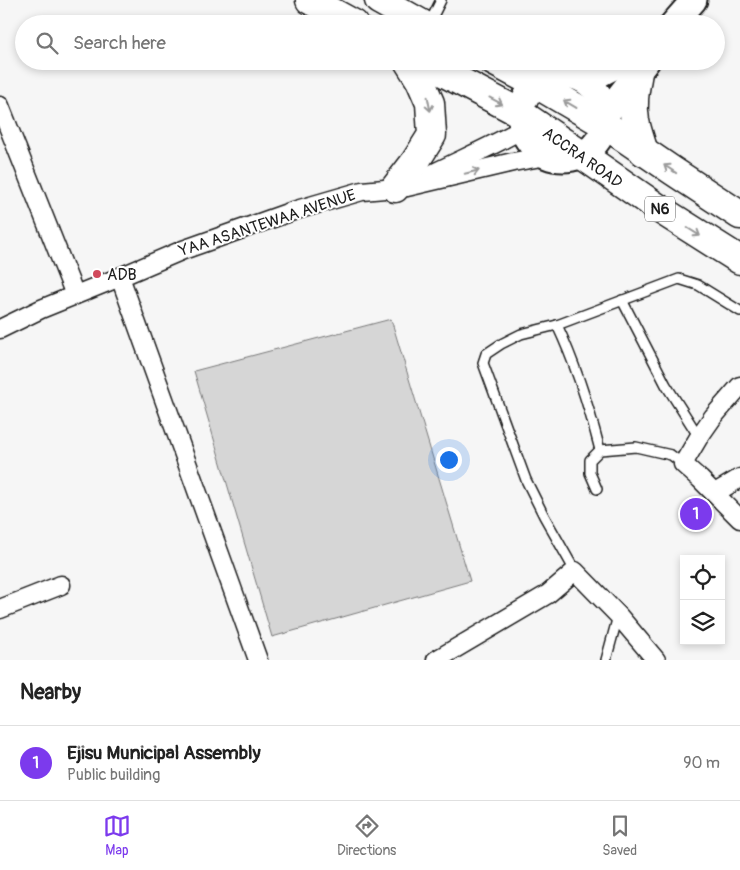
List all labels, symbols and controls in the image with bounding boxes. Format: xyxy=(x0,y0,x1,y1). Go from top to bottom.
search box xyxy=(15,15,725,70)
icon: search xyxy=(33,29,61,57)
text: Search here xyxy=(73,31,166,55)
one-way arrow xyxy=(425,96,434,112)
one-way arrow xyxy=(488,96,503,106)
one-way arrow xyxy=(563,99,578,108)
street label: ACCRA ROAD xyxy=(539,123,626,193)
one-way arrow xyxy=(663,164,677,174)
one-way arrow xyxy=(463,167,479,176)
street label: YAA ASANTEWAA AVENUE xyxy=(175,185,358,261)
road number: N6 xyxy=(645,196,675,222)
one-way arrow xyxy=(687,227,701,237)
place label: ADB xyxy=(107,265,136,285)
marker: ADB xyxy=(91,268,103,280)
your location xyxy=(436,447,462,473)
pin: 1 xyxy=(680,495,712,533)
map controls xyxy=(680,555,725,645)
button: locate xyxy=(680,555,725,600)
button: layers xyxy=(680,600,725,645)
text: Nearby xyxy=(20,679,81,706)
text: Ejisu Municipal Assembly xyxy=(67,741,261,765)
text: 1 xyxy=(33,753,39,773)
text: 90 m xyxy=(683,753,720,773)
text: Public building xyxy=(67,765,160,785)
tab: Map xyxy=(103,812,131,859)
tab: Directions xyxy=(337,812,396,859)
tab: Saved xyxy=(602,812,637,859)

